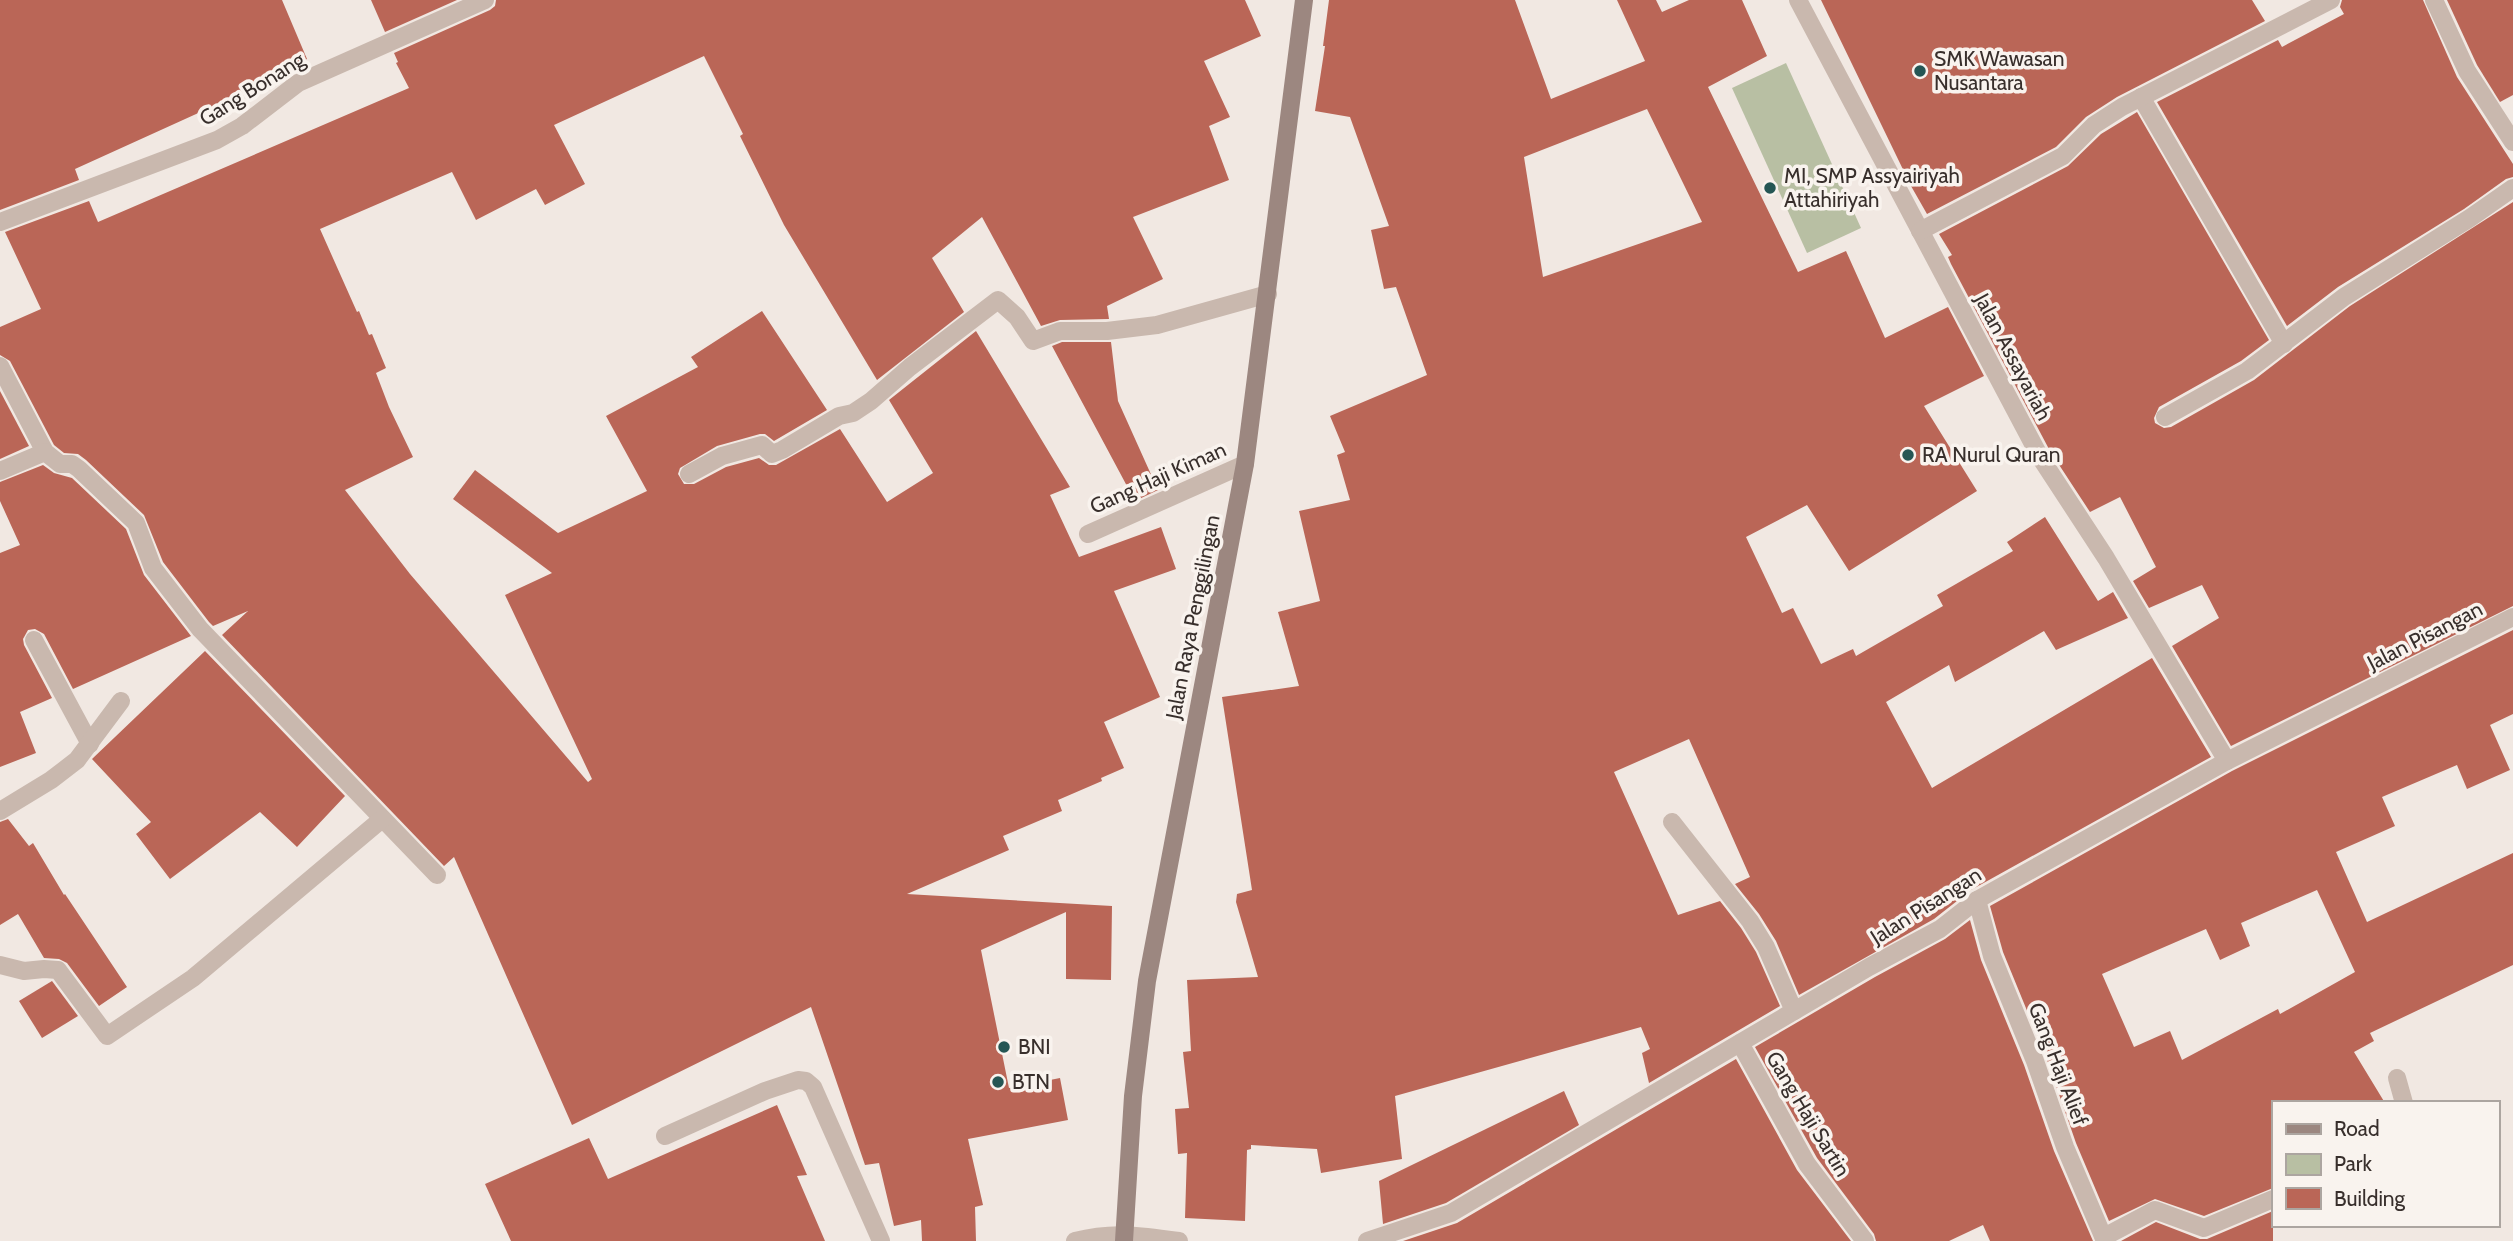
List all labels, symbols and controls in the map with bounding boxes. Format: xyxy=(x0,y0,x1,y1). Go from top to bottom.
street label: Gang Bonang xyxy=(195,46,309,131)
place label: SMK Wawasan Nusantara xyxy=(1934,46,2064,95)
marker: SMK Wawasan Nusantara xyxy=(1912,63,1928,79)
place label: MI, SMP Assyairiyah Attahiriyah xyxy=(1784,163,1960,212)
marker: MI, SMP Assyairiyah Attahiriyah xyxy=(1762,180,1778,196)
street label: Jalan Assayariah xyxy=(1969,288,2057,424)
street label: Gang Haji Kiman xyxy=(1086,436,1230,520)
place label: RA Nurul Quran xyxy=(1922,442,2061,467)
marker: RA Nurul Quran xyxy=(1900,447,1916,463)
street label: Jalan Raya Penggilingan xyxy=(1160,513,1225,722)
street label: Jalan Pisangan xyxy=(2362,596,2487,676)
street label: Jalan Pisangan xyxy=(1865,862,1986,950)
street label: Gang Haji Alief xyxy=(2023,999,2093,1129)
place label: BNI xyxy=(1018,1034,1051,1059)
marker: BNI xyxy=(996,1039,1012,1055)
street label: Gang Haji Sartin xyxy=(1760,1047,1856,1181)
place label: BTN xyxy=(1012,1069,1050,1094)
marker: BTN xyxy=(990,1074,1006,1090)
legend xyxy=(2272,1101,2499,1227)
text: Road xyxy=(2334,1116,2380,1141)
text: Park xyxy=(2334,1151,2372,1176)
text: Building xyxy=(2334,1186,2406,1211)

